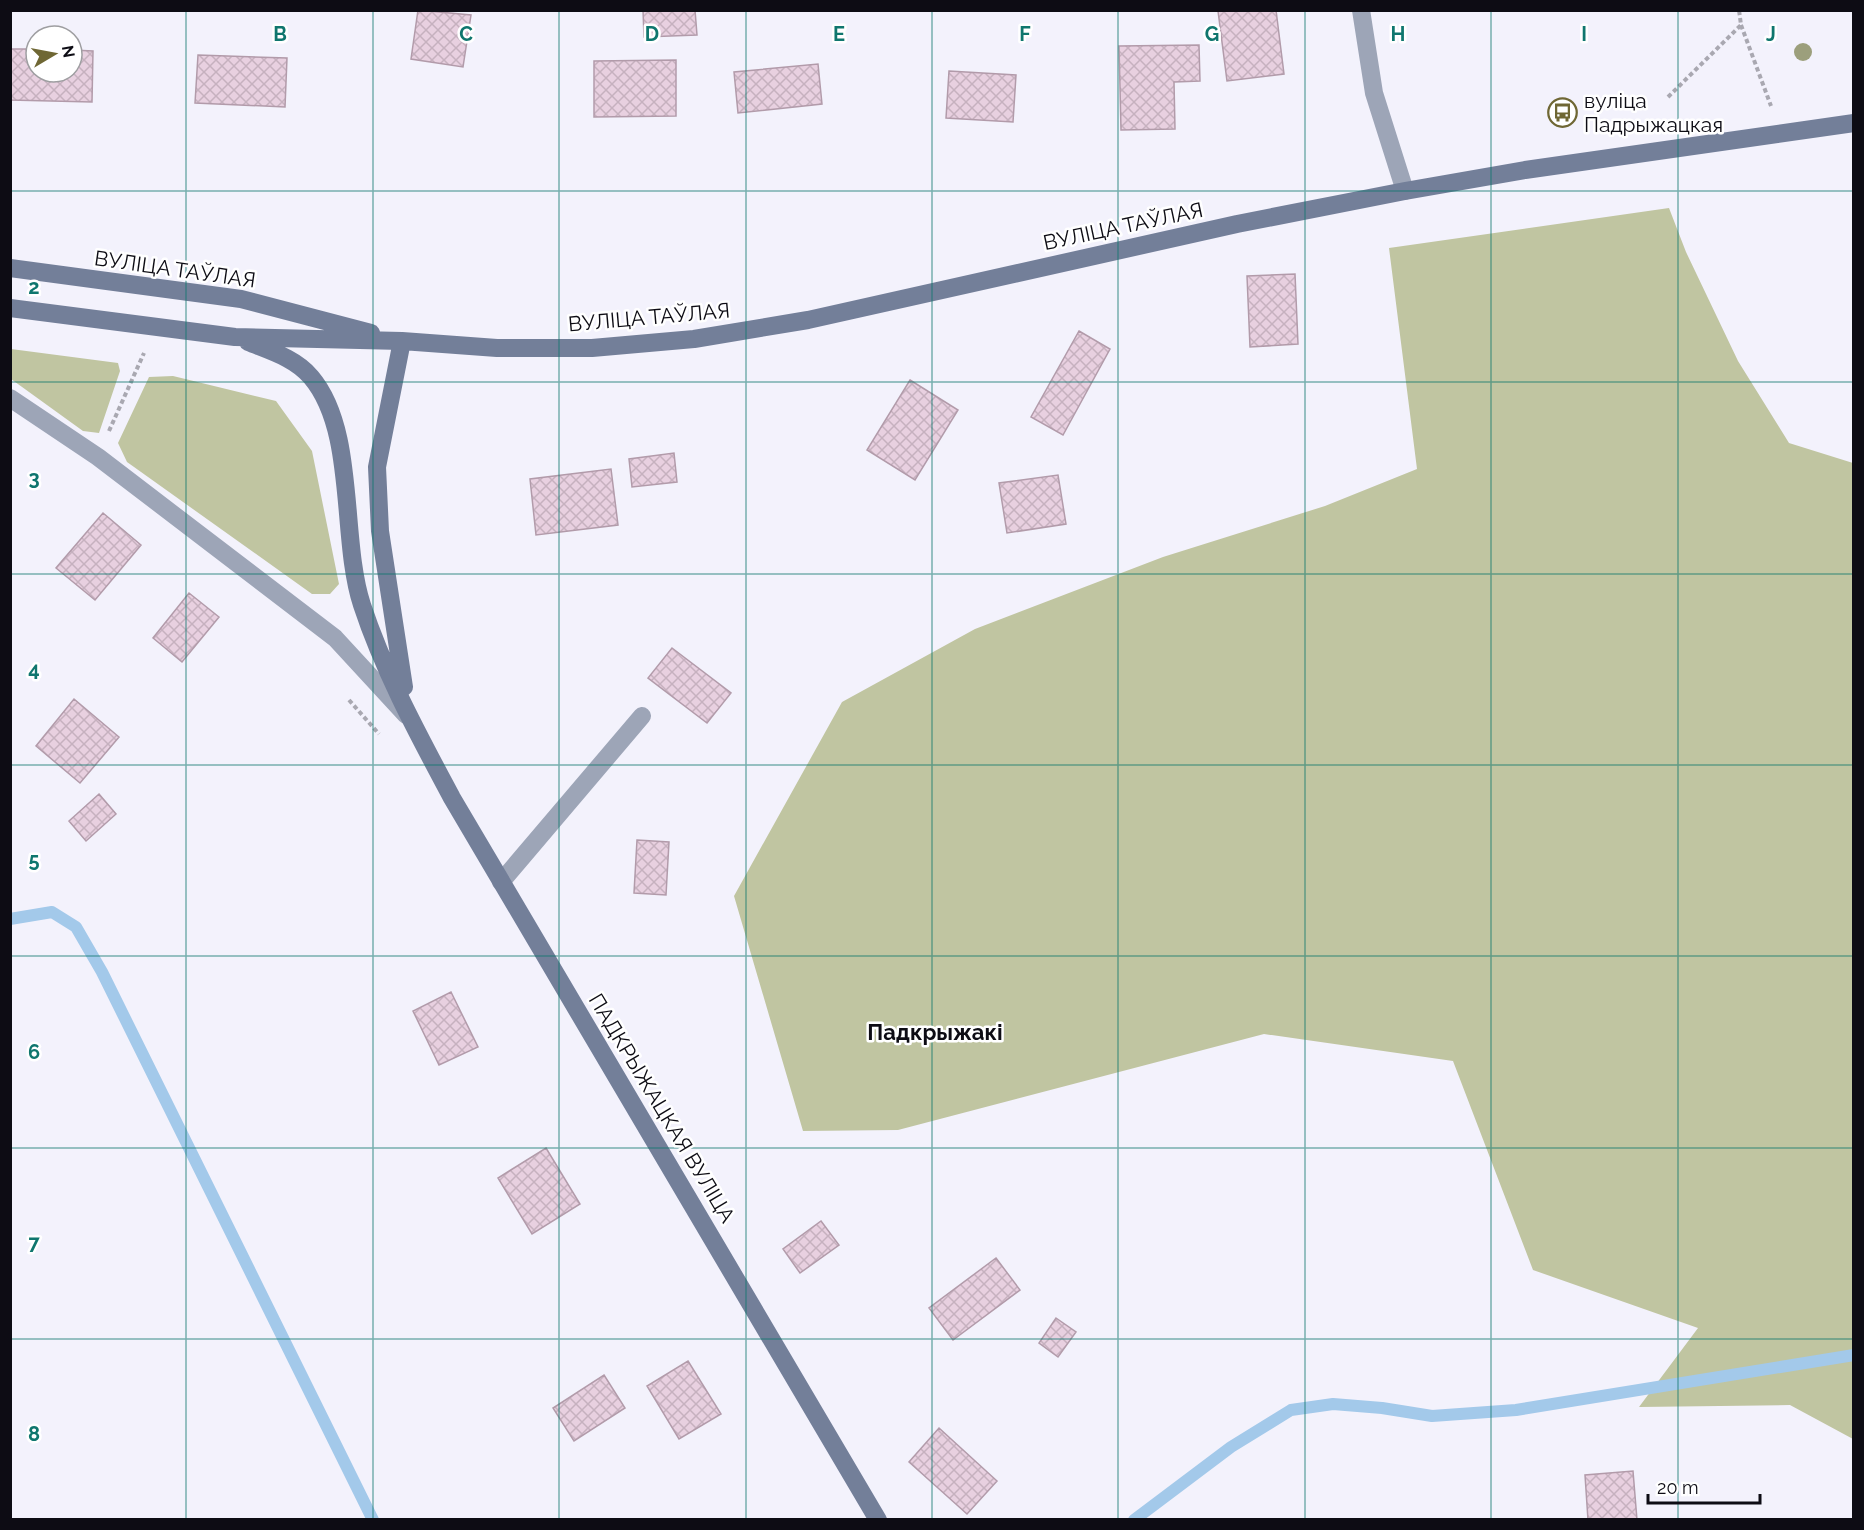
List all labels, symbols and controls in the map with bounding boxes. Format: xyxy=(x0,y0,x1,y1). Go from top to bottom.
text: B xyxy=(273,22,287,46)
text: C xyxy=(459,22,473,46)
text: D xyxy=(645,22,659,46)
text: E xyxy=(833,22,845,46)
text: F xyxy=(1019,22,1031,46)
text: G xyxy=(1205,22,1219,46)
text: H xyxy=(1391,22,1405,46)
text: I xyxy=(1581,22,1587,46)
text: J xyxy=(1766,22,1776,46)
north arrow xyxy=(24,24,84,84)
text: N xyxy=(58,44,79,59)
place label: вуліца Падрыжацкая xyxy=(1584,88,1723,137)
bus stop icon: вуліца Падрыжацкая xyxy=(1547,96,1579,128)
street label: ВУЛІЦА ТАЎЛАЯ xyxy=(1041,197,1205,255)
street label: ВУЛІЦА ТАЎЛАЯ xyxy=(93,245,257,293)
text: 2 xyxy=(28,275,40,299)
street label: ВУЛІЦА ТАЎЛАЯ xyxy=(567,297,731,337)
text: 3 xyxy=(28,466,40,490)
text: 4 xyxy=(28,657,40,681)
text: 5 xyxy=(28,848,40,872)
street label: ПАДКРЫЖАЦКАЯ ВУЛІЦА xyxy=(584,989,740,1227)
district label: Падкрыжакі xyxy=(867,1019,1003,1045)
text: 6 xyxy=(28,1040,40,1064)
text: 7 xyxy=(28,1231,40,1255)
text: 8 xyxy=(28,1422,40,1446)
scale bar xyxy=(1648,1467,1760,1505)
text: 20 m xyxy=(1657,1477,1699,1498)

